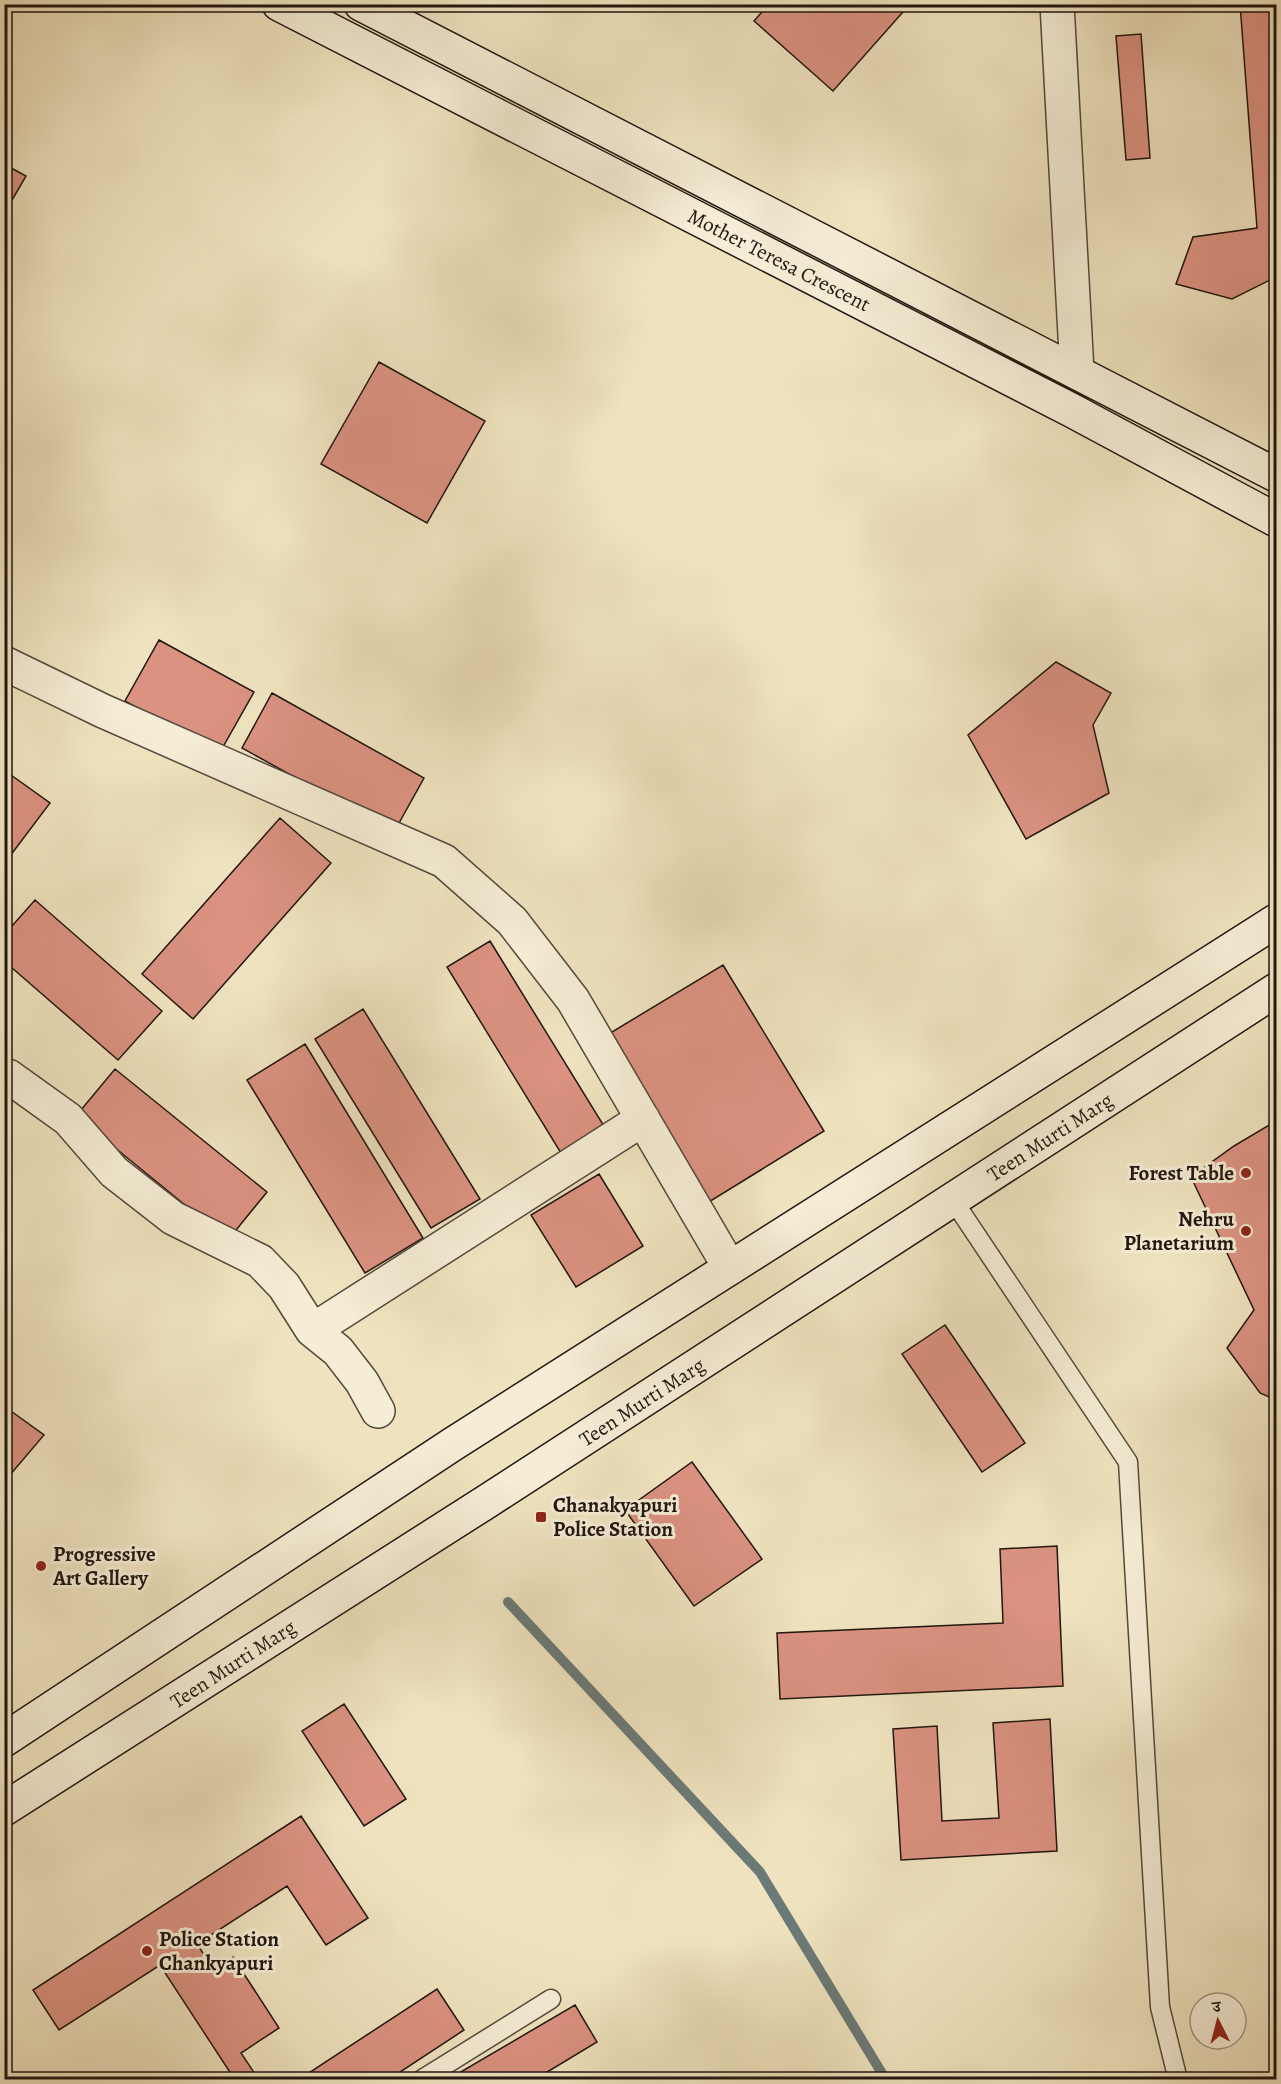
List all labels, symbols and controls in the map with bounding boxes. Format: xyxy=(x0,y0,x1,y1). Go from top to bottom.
street label: Mother Teresa Crescent xyxy=(683,202,875,318)
street label: Teen Murti Marg xyxy=(982,1086,1119,1188)
place label: Forest Table xyxy=(1128,1159,1234,1187)
marker: Forest Table xyxy=(1239,1166,1253,1180)
place label: Nehru Planetarium xyxy=(1124,1205,1235,1257)
marker: Nehru Planetarium xyxy=(1239,1224,1253,1238)
street label: Teen Murti Marg xyxy=(574,1351,711,1453)
place label: Chanakyapuri Police Station xyxy=(553,1491,678,1543)
marker: Chanakyapuri Police Station xyxy=(534,1510,548,1524)
place label: Progressive Art Gallery xyxy=(52,1540,156,1592)
marker: Progressive Art Gallery xyxy=(34,1559,48,1573)
street label: Teen Murti Marg xyxy=(165,1613,302,1715)
place label: Police Station Chankyapuri xyxy=(159,1925,279,1977)
marker: Police Station Chankyapuri xyxy=(140,1944,154,1958)
north arrow xyxy=(1188,1991,1248,2051)
text: उ xyxy=(1210,1996,1224,2019)

